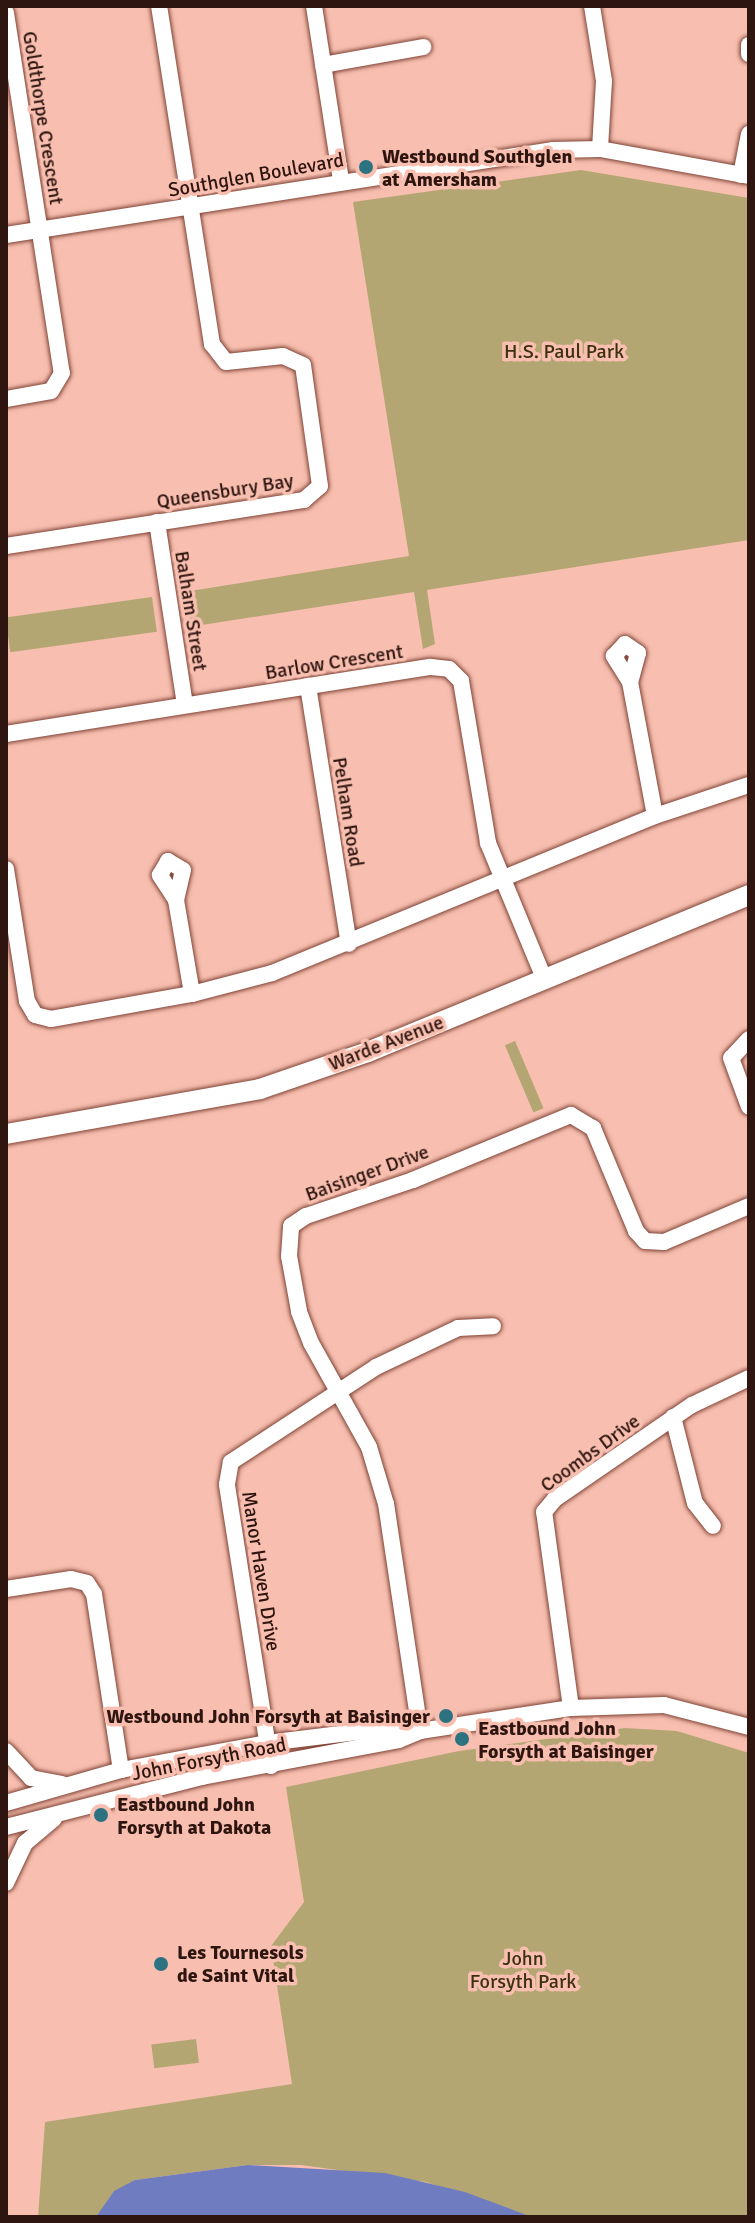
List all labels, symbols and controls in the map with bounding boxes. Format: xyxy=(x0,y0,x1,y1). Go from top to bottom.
street label: Goldthorpe Crescent xyxy=(17,30,69,206)
place label: Westbound Southglen at Amersham xyxy=(382,144,572,191)
street label: Southglen Boulevard xyxy=(166,148,346,202)
marker: Westbound Southglen at Amersham xyxy=(357,158,375,176)
park label: H.S. Paul Park xyxy=(504,339,624,363)
street label: Queensbury Bay xyxy=(155,468,295,514)
street label: Balham Street xyxy=(170,549,212,673)
street label: Barlow Crescent xyxy=(263,639,405,685)
street label: Pelham Road xyxy=(327,755,369,869)
street label: Warde Avenue xyxy=(325,1010,447,1076)
street label: Baisinger Drive xyxy=(302,1140,432,1206)
street label: Coombs Drive xyxy=(536,1409,644,1497)
street label: Manor Haven Drive xyxy=(237,1489,285,1653)
place label: Westbound John Forsyth at Baisinger xyxy=(107,1704,430,1728)
marker: Westbound John Forsyth at Baisinger xyxy=(437,1707,455,1725)
place label: Eastbound John Forsyth at Baisinger xyxy=(478,1716,654,1763)
marker: Eastbound John Forsyth at Baisinger xyxy=(453,1730,471,1748)
street label: John Forsyth Road xyxy=(130,1732,288,1786)
place label: Eastbound John Forsyth at Dakota xyxy=(117,1792,271,1839)
marker: Eastbound John Forsyth at Dakota xyxy=(92,1806,110,1824)
place label: Les Tournesols de Saint Vital xyxy=(177,1940,304,1987)
park label: John Forsyth Park xyxy=(470,1947,576,1994)
marker: Les Tournesols de Saint Vital xyxy=(152,1955,170,1973)

